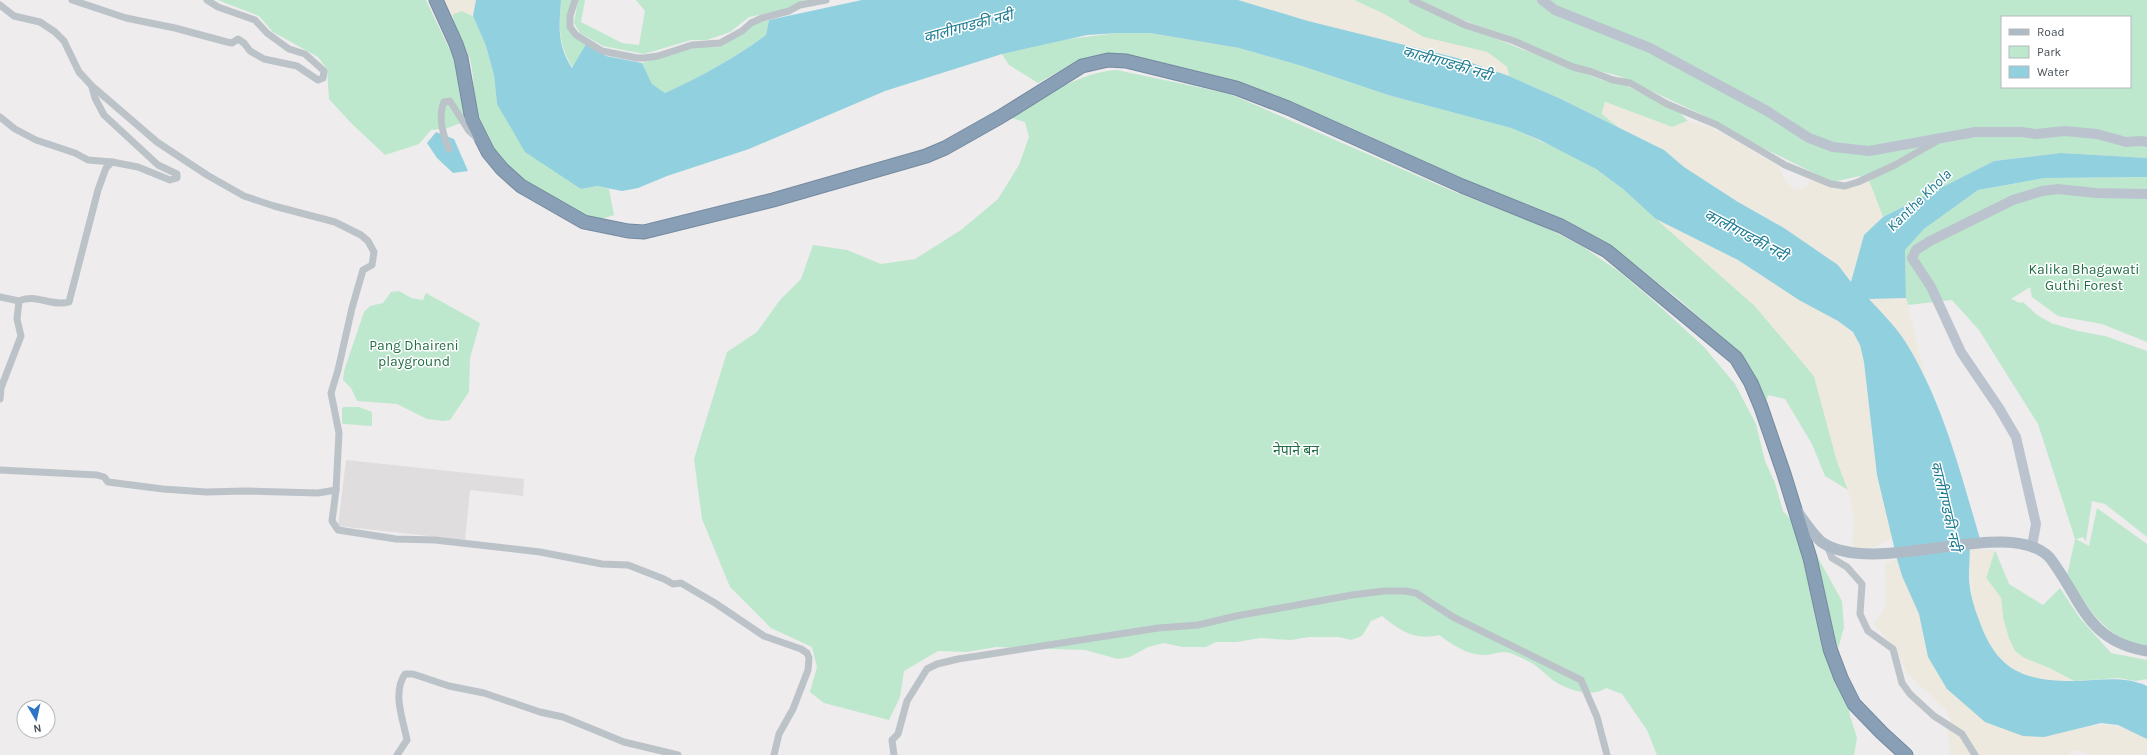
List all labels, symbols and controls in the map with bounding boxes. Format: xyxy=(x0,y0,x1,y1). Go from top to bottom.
water label: कालीगण्डकी नदी xyxy=(921,5,1018,47)
legend xyxy=(2001,16,2131,88)
text: Road xyxy=(2037,25,2065,39)
water label: कालीगण्डकी नदी xyxy=(1400,42,1497,85)
text: Park xyxy=(2037,45,2062,59)
text: Water xyxy=(2037,65,2070,79)
water label: Kanthe Khola xyxy=(1883,165,1955,235)
water label: कालीगण्डकी नदी xyxy=(1701,205,1794,266)
park label: Kalika Bhagawati Guthi Forest xyxy=(2029,261,2139,294)
park label: Pang Dhaireni playground xyxy=(369,337,459,370)
park label: नेपाने बन xyxy=(1273,441,1319,459)
water label: कालीगण्डकी नदी xyxy=(1927,459,1966,556)
north arrow xyxy=(16,699,56,739)
text: N xyxy=(33,721,42,735)

